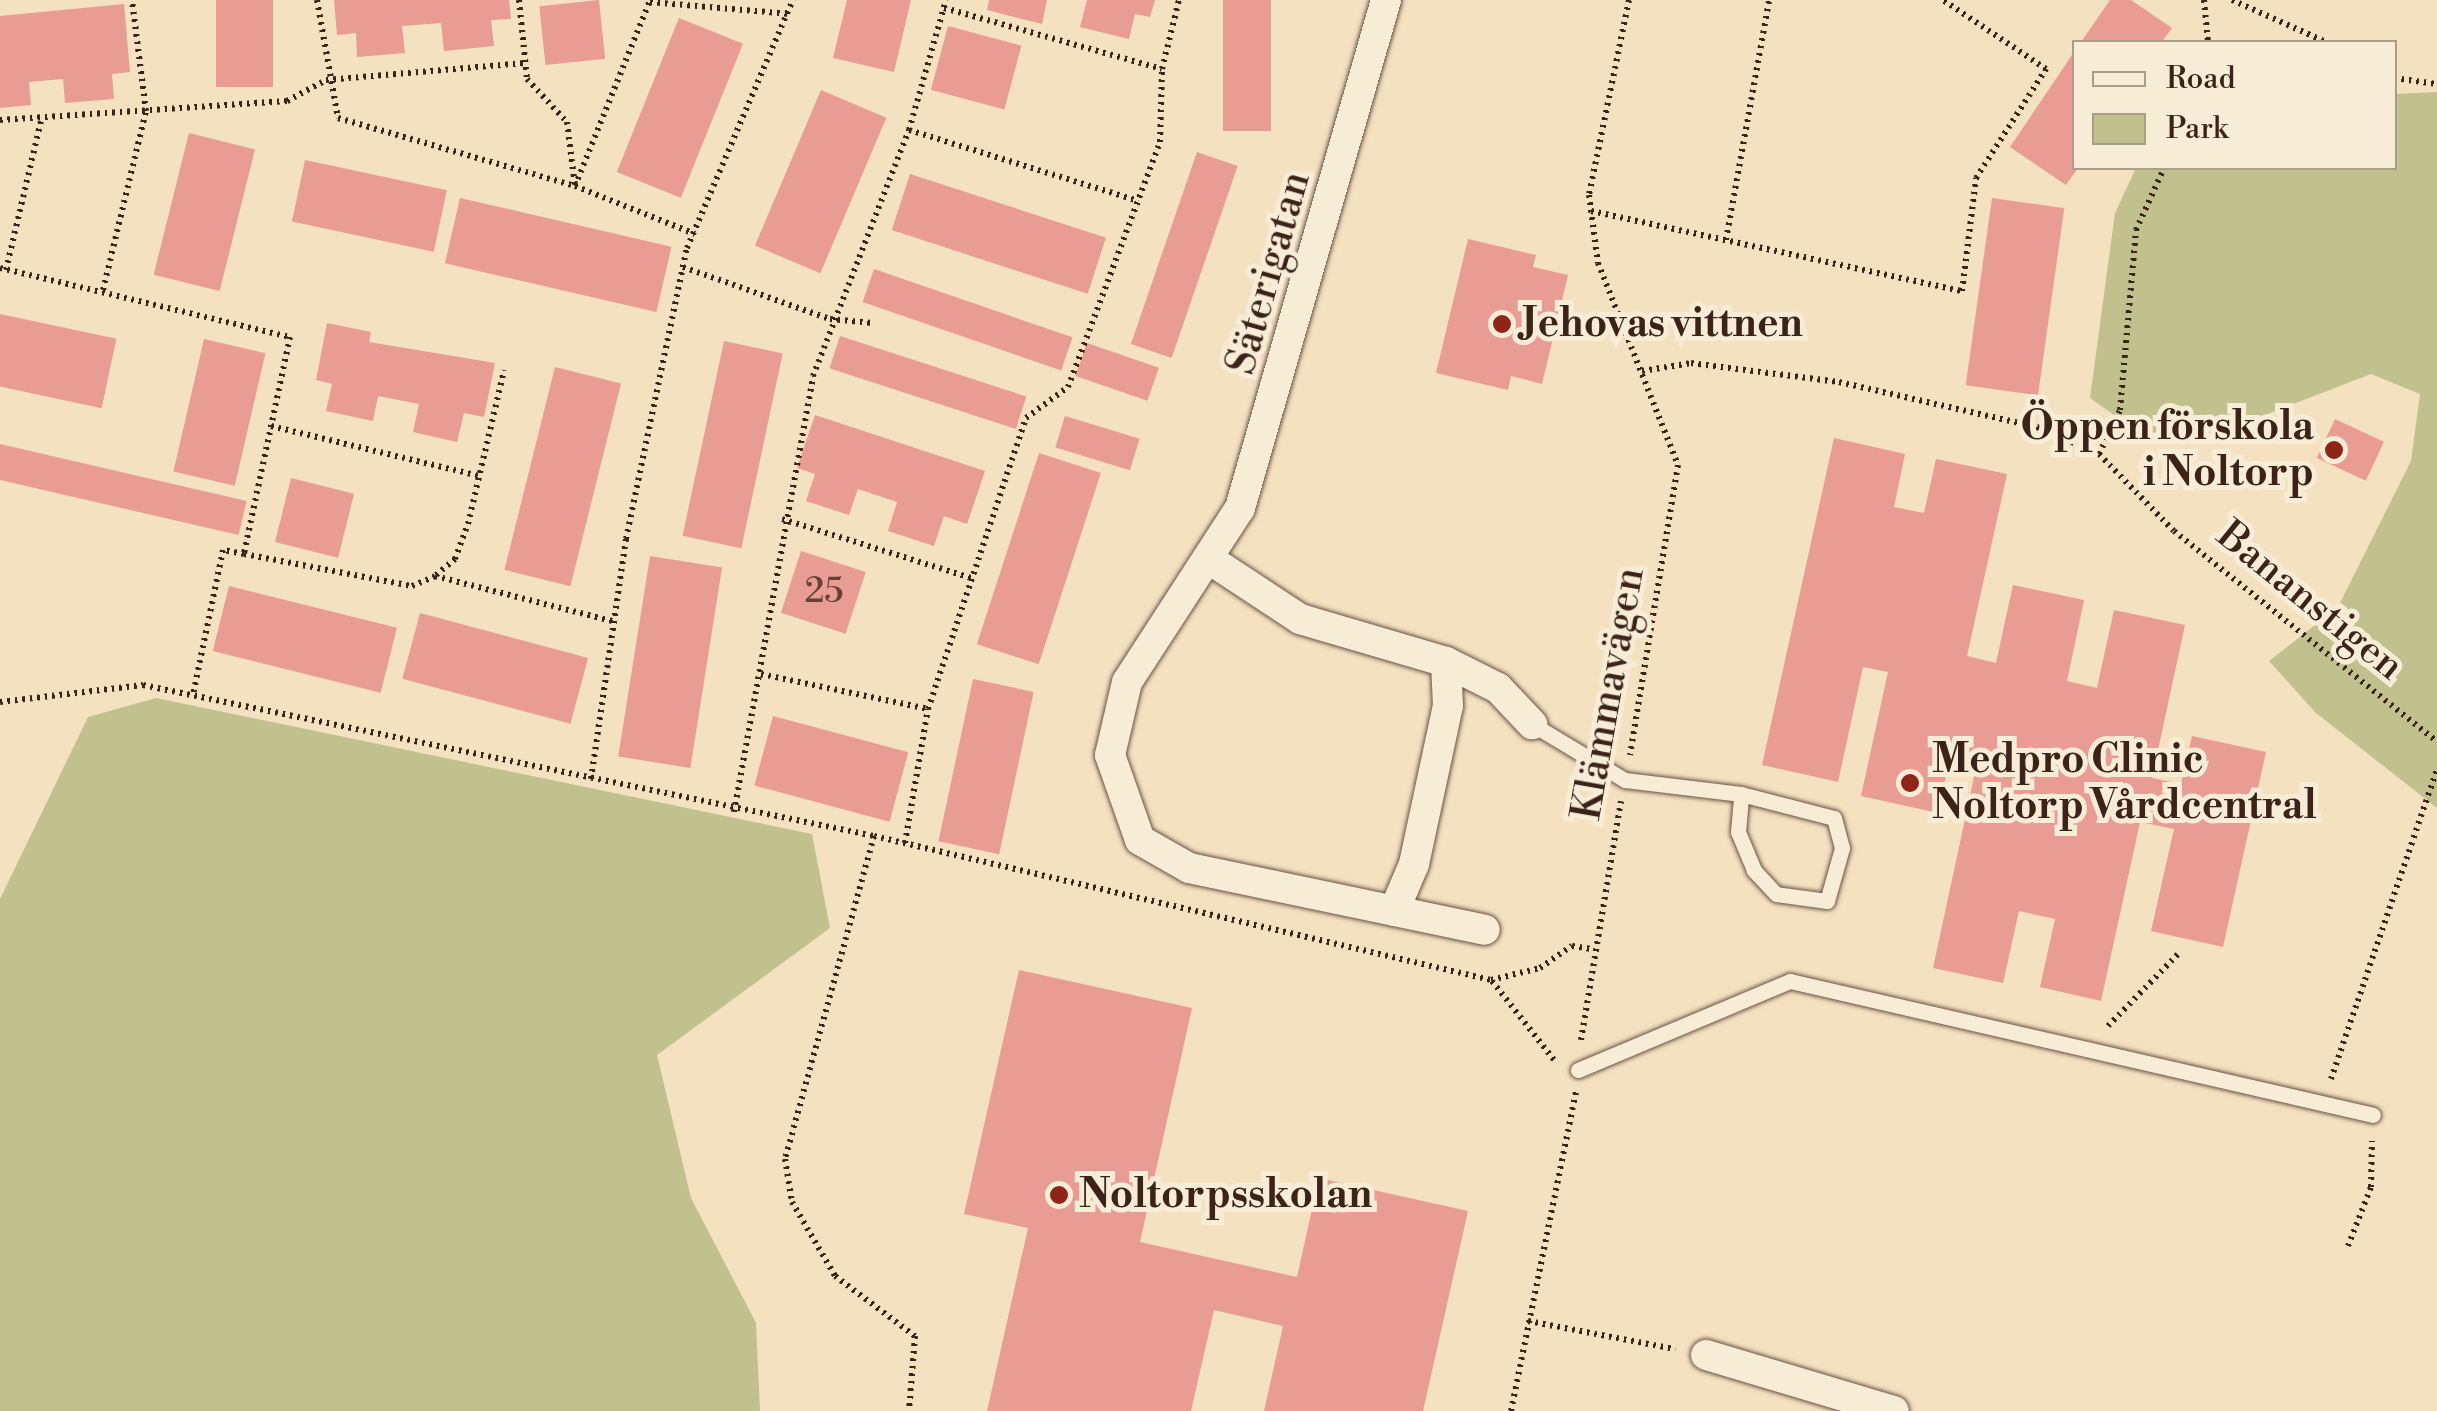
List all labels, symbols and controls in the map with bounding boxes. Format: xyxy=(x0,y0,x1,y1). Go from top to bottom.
legend xyxy=(2072,40,2397,170)
text: Road xyxy=(2166,60,2236,98)
text: Park xyxy=(2166,110,2228,148)
street label: Säterigatan xyxy=(1217,166,1321,380)
place label: Jehovas vittnen xyxy=(1522,300,1803,348)
marker: Jehovas vittnen xyxy=(1491,313,1513,335)
place label: Öppen förskola i Noltorp xyxy=(2021,403,2314,497)
marker: Öppen förskola i Noltorp xyxy=(2323,439,2345,461)
street label: Bananstigen xyxy=(2207,511,2413,691)
street label: Klämmavägen xyxy=(1563,564,1655,824)
house number: 25 xyxy=(804,571,844,613)
place label: Medpro Clinic Noltorp Vårdcentral xyxy=(1932,736,2317,830)
marker: Medpro Clinic Noltorp Vårdcentral xyxy=(1897,770,1923,796)
place label: Noltorpsskolan xyxy=(1079,1171,1372,1219)
marker: Noltorpsskolan xyxy=(1048,1184,1070,1206)

